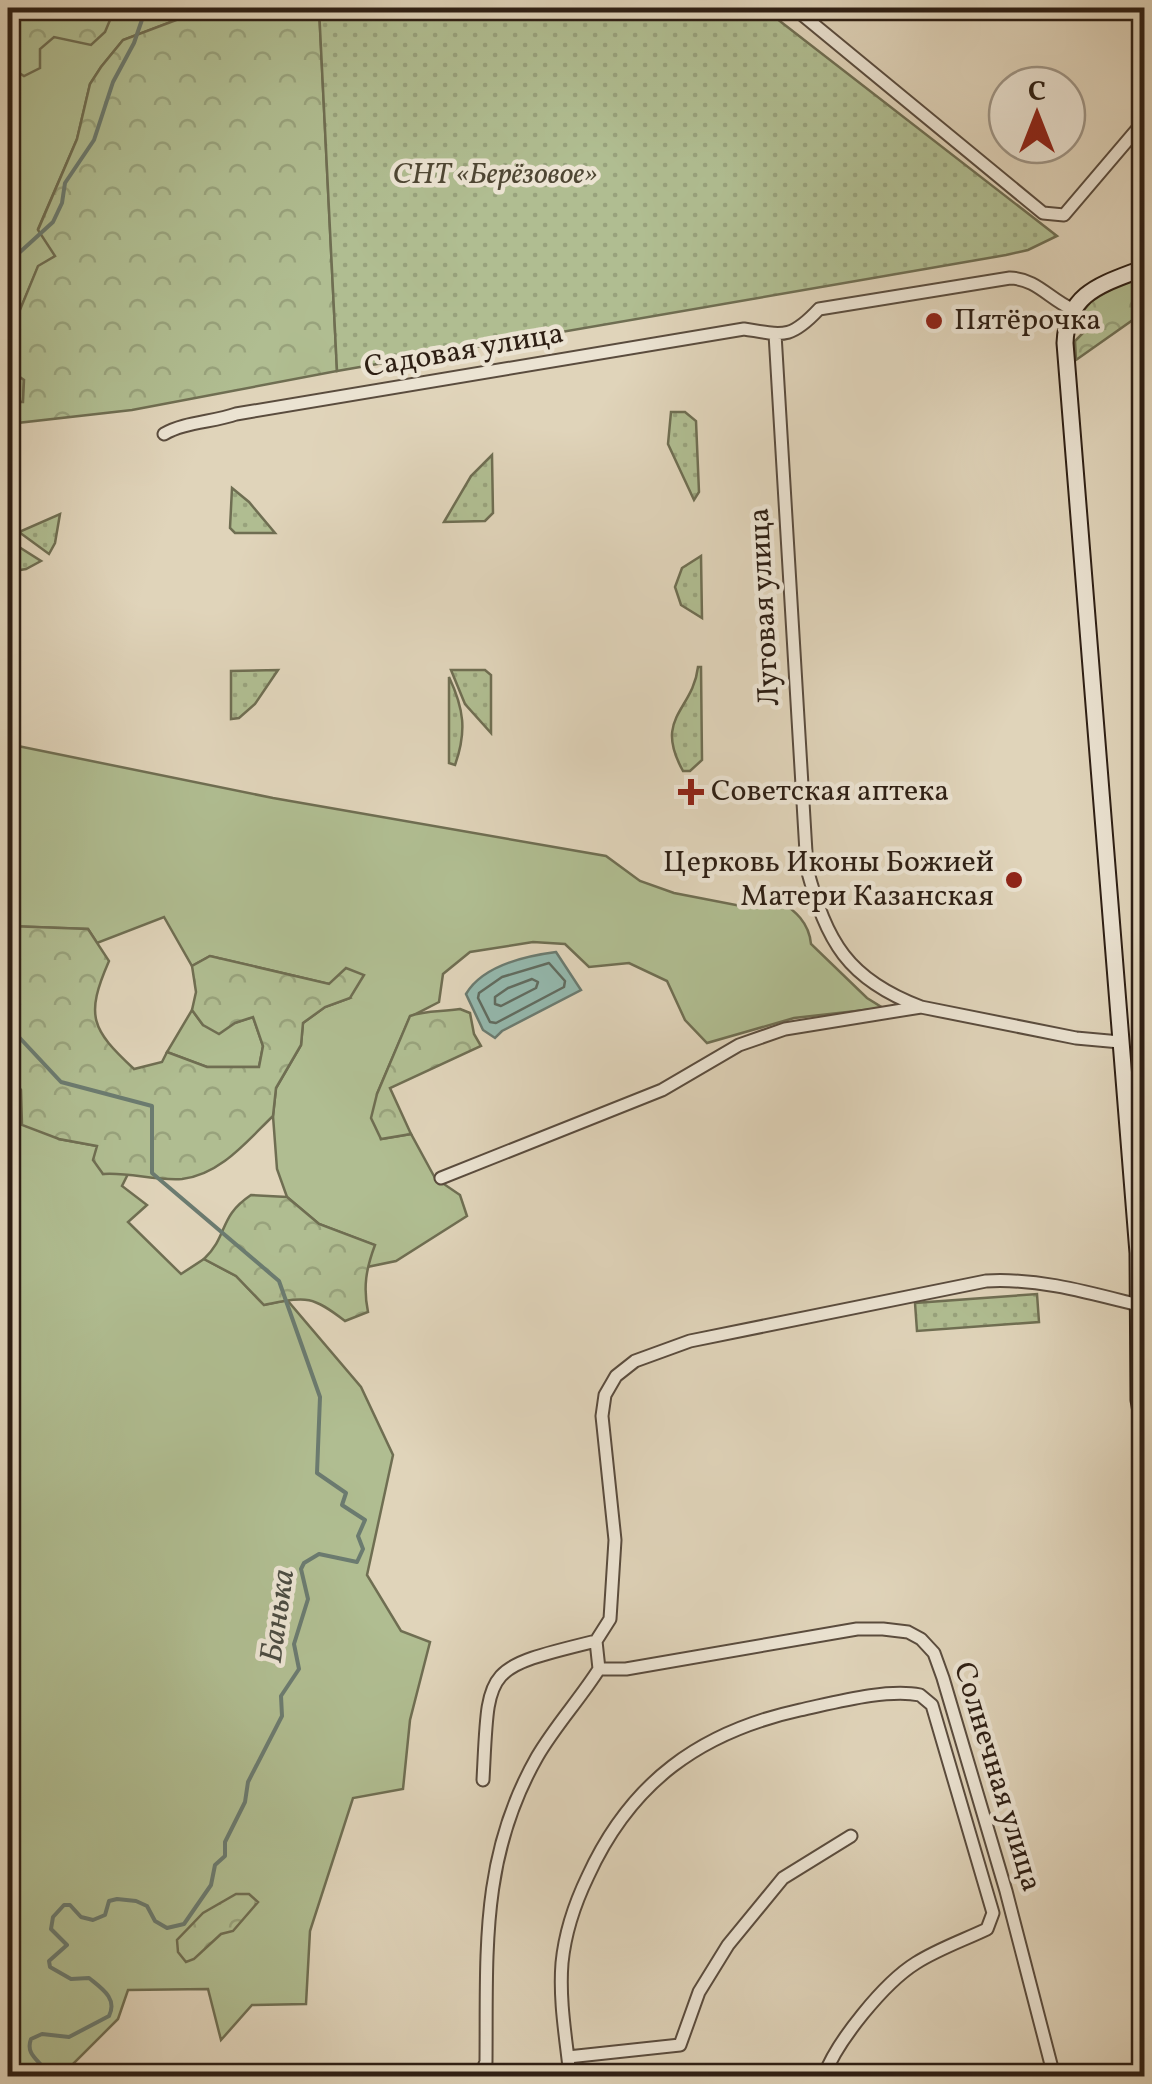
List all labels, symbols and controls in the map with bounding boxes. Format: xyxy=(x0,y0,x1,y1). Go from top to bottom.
north arrow xyxy=(987,65,1087,165)
text: С xyxy=(1028,73,1046,112)
park label: СНТ «Берёзовое» xyxy=(393,154,597,196)
place label: Пятёрочка xyxy=(954,300,1101,342)
marker: Пятёрочка xyxy=(923,310,945,332)
street label: Садовая улица xyxy=(361,313,567,389)
street label: Луговая улица xyxy=(739,507,791,707)
place label: Советская аптека xyxy=(711,771,949,813)
marker: Советская аптека xyxy=(680,781,702,803)
place label: Церковь Иконы Божией Матери Казанская xyxy=(663,842,994,918)
marker: Церковь Иконы Божией Матери Казанская xyxy=(1003,869,1025,891)
water label: Банька xyxy=(251,1566,307,1666)
street label: Солнечная улица xyxy=(942,1657,1052,1897)

